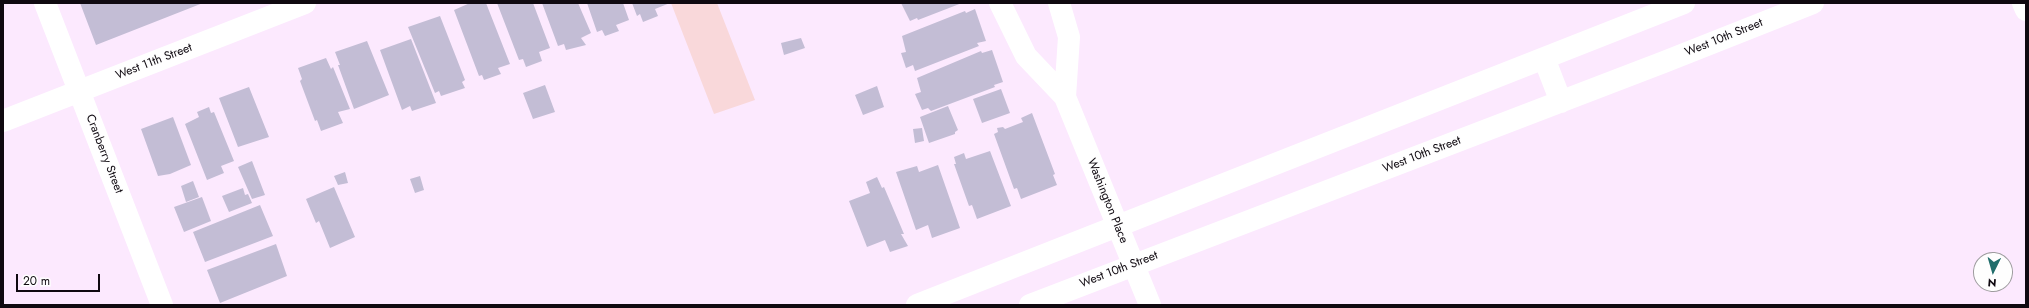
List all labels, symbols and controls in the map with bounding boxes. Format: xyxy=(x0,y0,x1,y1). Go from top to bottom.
street label: West 10th Street xyxy=(1683,16,1765,60)
street label: West 11th Street xyxy=(114,41,194,83)
street label: Cranberry Street xyxy=(82,112,126,196)
street label: West 10th Street xyxy=(1381,134,1463,176)
street label: Washington Place xyxy=(1083,156,1131,246)
street label: West 10th Street xyxy=(1078,249,1160,291)
north arrow xyxy=(1973,252,2013,292)
scale bar xyxy=(18,266,102,292)
text: 20 m xyxy=(23,272,50,290)
text: N xyxy=(1987,275,1997,291)

